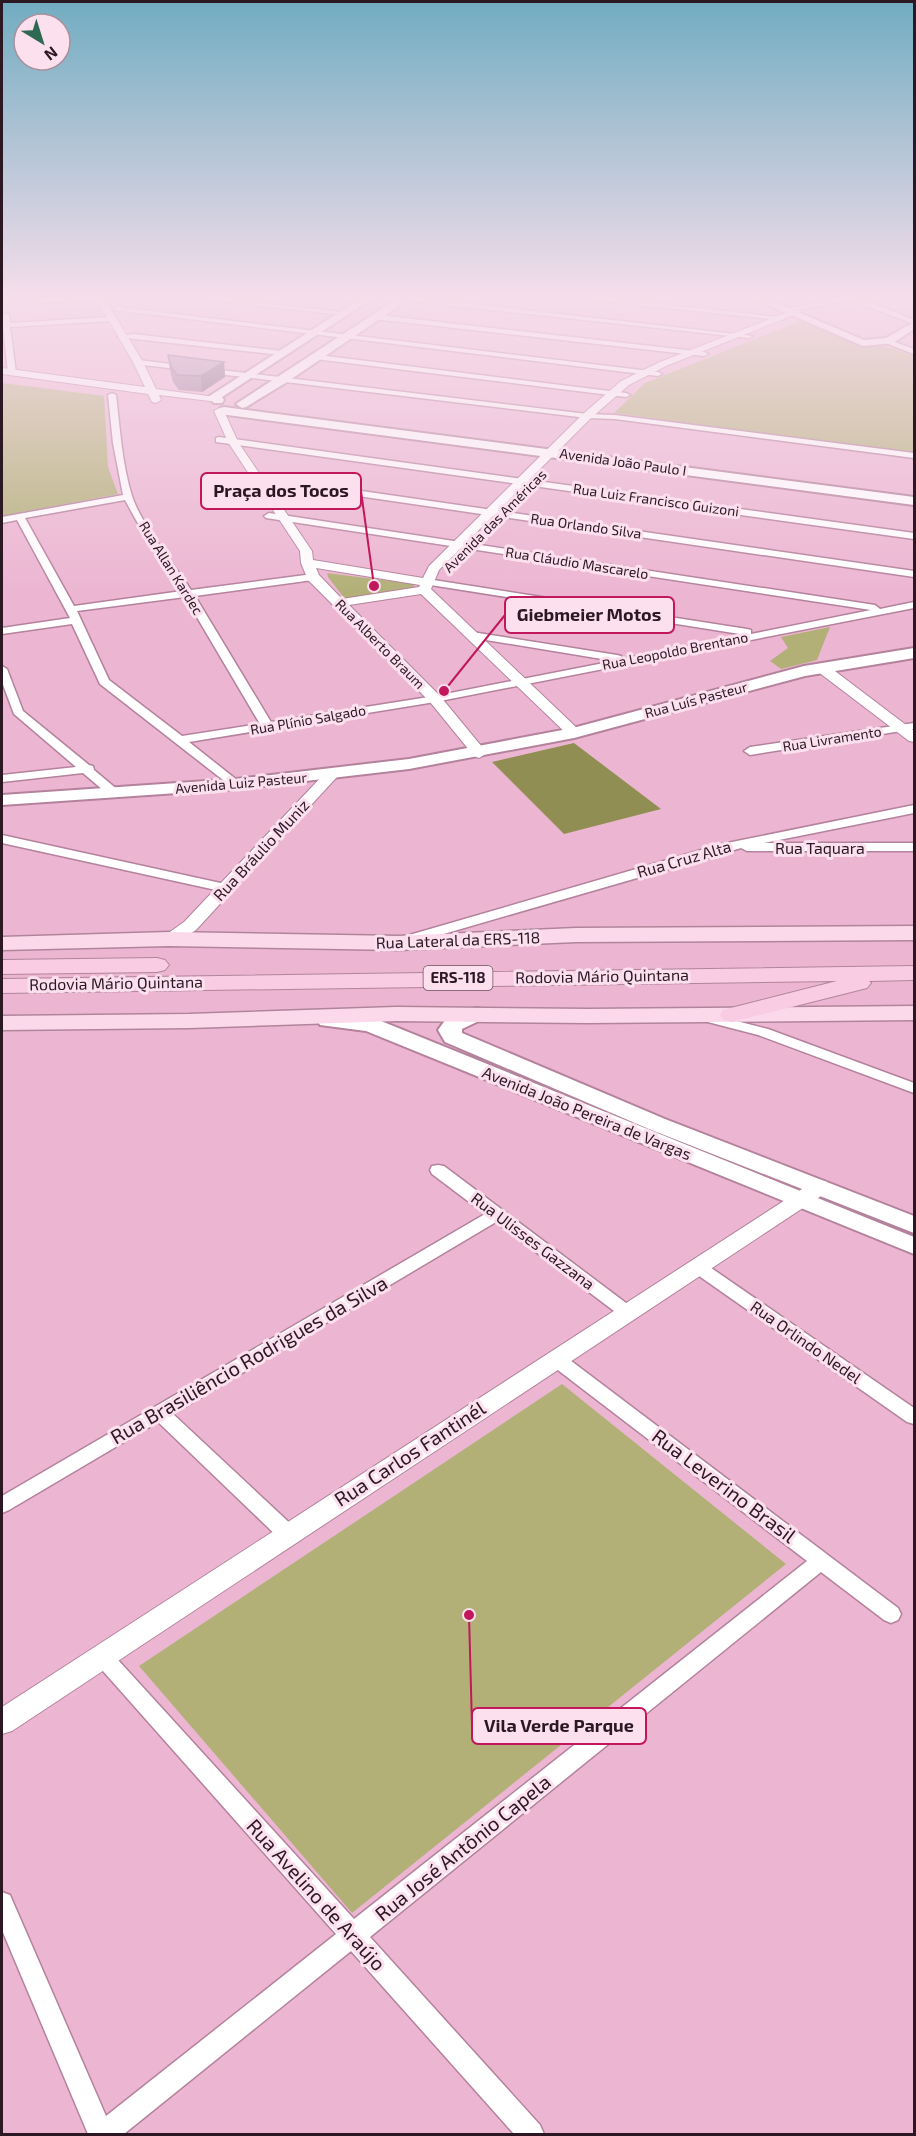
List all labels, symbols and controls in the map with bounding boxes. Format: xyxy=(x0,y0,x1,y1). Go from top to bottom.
north arrow xyxy=(12,12,72,72)
text: N xyxy=(41,43,62,65)
street label: Avenida João Paulo I xyxy=(559,444,687,479)
street label: Avenida das Américas xyxy=(440,466,550,576)
callout: Praça dos Tocos xyxy=(201,473,361,509)
text: Praça dos Tocos xyxy=(213,479,349,502)
street label: Rua Luiz Francisco Guizoni xyxy=(572,479,740,520)
street label: Rua Orlando Silva xyxy=(530,509,643,542)
street label: Rua Allan Kardec xyxy=(136,518,207,618)
street label: Rua Cláudio Mascarelo xyxy=(504,543,650,582)
street label: Rua Alberto Braum xyxy=(332,595,429,692)
callout: Giebmeier Motos xyxy=(505,597,674,633)
text: Giebmeier Motos xyxy=(517,603,661,625)
street label: Rua Leopoldo Brentano xyxy=(601,628,749,673)
street label: Rua Luís Pasteur xyxy=(643,678,750,721)
street label: Rua Plínio Salgado xyxy=(249,701,367,738)
street label: Rua Livramento xyxy=(781,722,883,755)
street label: Avenida Luiz Pasteur xyxy=(174,768,308,797)
street label: Rua Bráulio Muniz xyxy=(209,795,312,904)
street label: Rua Cruz Alta xyxy=(635,836,733,881)
street label: Rua Taquara xyxy=(775,838,865,857)
street label: Rua Lateral da ERS-118 xyxy=(375,927,541,952)
street label: Rodovia Mário Quintana xyxy=(515,964,689,988)
road number: ERS-118 xyxy=(424,966,492,990)
street label: Rodovia Mário Quintana xyxy=(29,971,203,995)
street label: Avenida João Pereira de Vargas xyxy=(480,1062,694,1163)
street label: Rua Ulisses Gazzana xyxy=(468,1188,599,1293)
street label: Rua Brasiliêncio Rodrigues da Silva xyxy=(106,1270,391,1448)
street label: Rua Orlindo Nedel xyxy=(747,1296,865,1387)
street label: Rua Carlos Fantinél xyxy=(329,1395,490,1511)
street label: Rua Leverino Brasil xyxy=(648,1423,801,1547)
callout: Vila Verde Parque xyxy=(472,1708,646,1744)
text: Vila Verde Parque xyxy=(484,1714,634,1736)
street label: Rua José Antônio Capela xyxy=(370,1769,555,1925)
street label: Rua Avelino de Araújo xyxy=(242,1814,391,1975)

